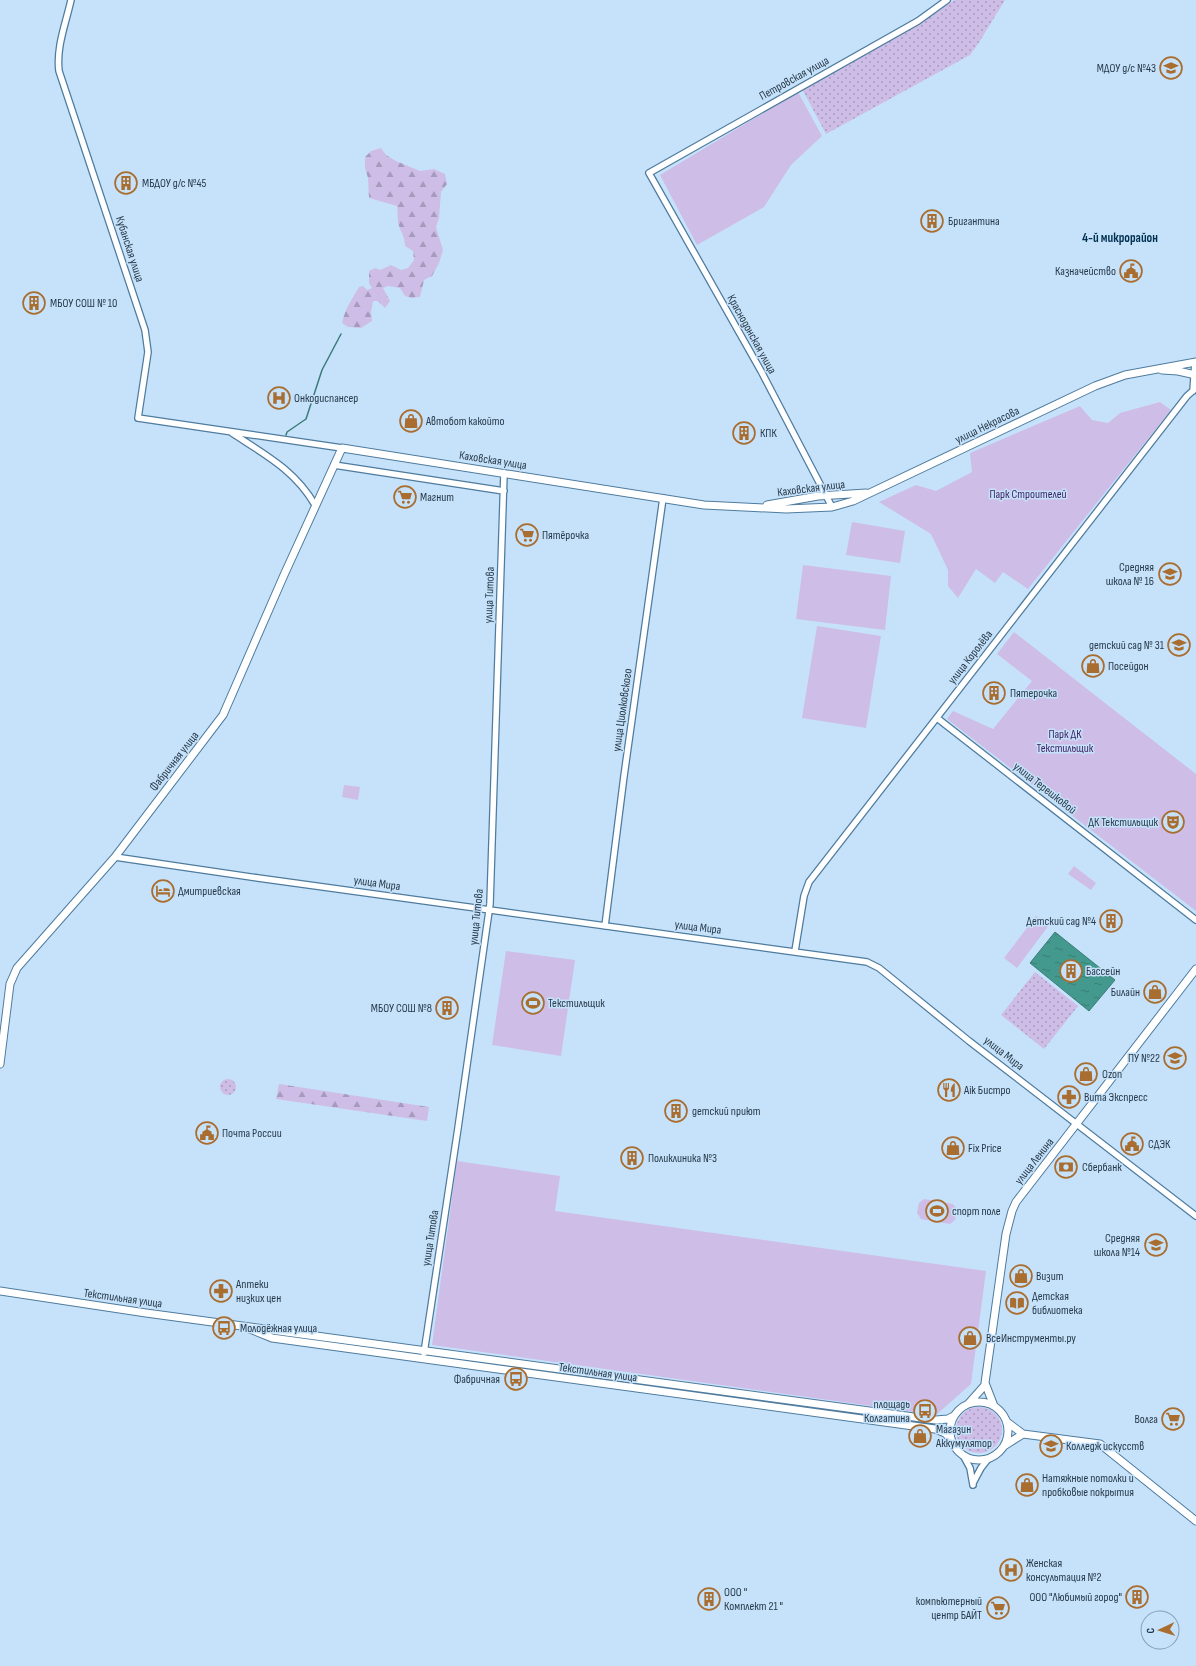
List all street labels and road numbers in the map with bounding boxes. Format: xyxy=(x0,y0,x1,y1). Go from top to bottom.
street label: Петровская улица xyxy=(757,53,832,104)
street label: Кубанская улица xyxy=(112,214,147,284)
street label: Краснодонская улица xyxy=(724,292,780,377)
street label: улица Некрасова xyxy=(953,403,1022,447)
street label: Каховская улица xyxy=(458,448,528,473)
street label: Каховская улица xyxy=(776,477,846,500)
street label: улица Титова xyxy=(481,566,498,624)
street label: улица Королёва xyxy=(945,627,996,687)
street label: улица Циолковского xyxy=(609,668,636,752)
street label: Фабричная улица xyxy=(146,728,203,794)
street label: улица Терешковой xyxy=(1010,759,1079,818)
street label: улица Мира xyxy=(353,873,402,894)
street label: улица Титова xyxy=(466,888,487,946)
street label: улица Мира xyxy=(674,917,723,938)
street label: улица Мира xyxy=(981,1033,1027,1074)
street label: улица Ленина xyxy=(1012,1135,1057,1188)
street label: улица Титова xyxy=(419,1209,442,1267)
street label: Текстильная улица xyxy=(83,1286,164,1311)
street label: Текстильная улица xyxy=(558,1360,639,1385)

